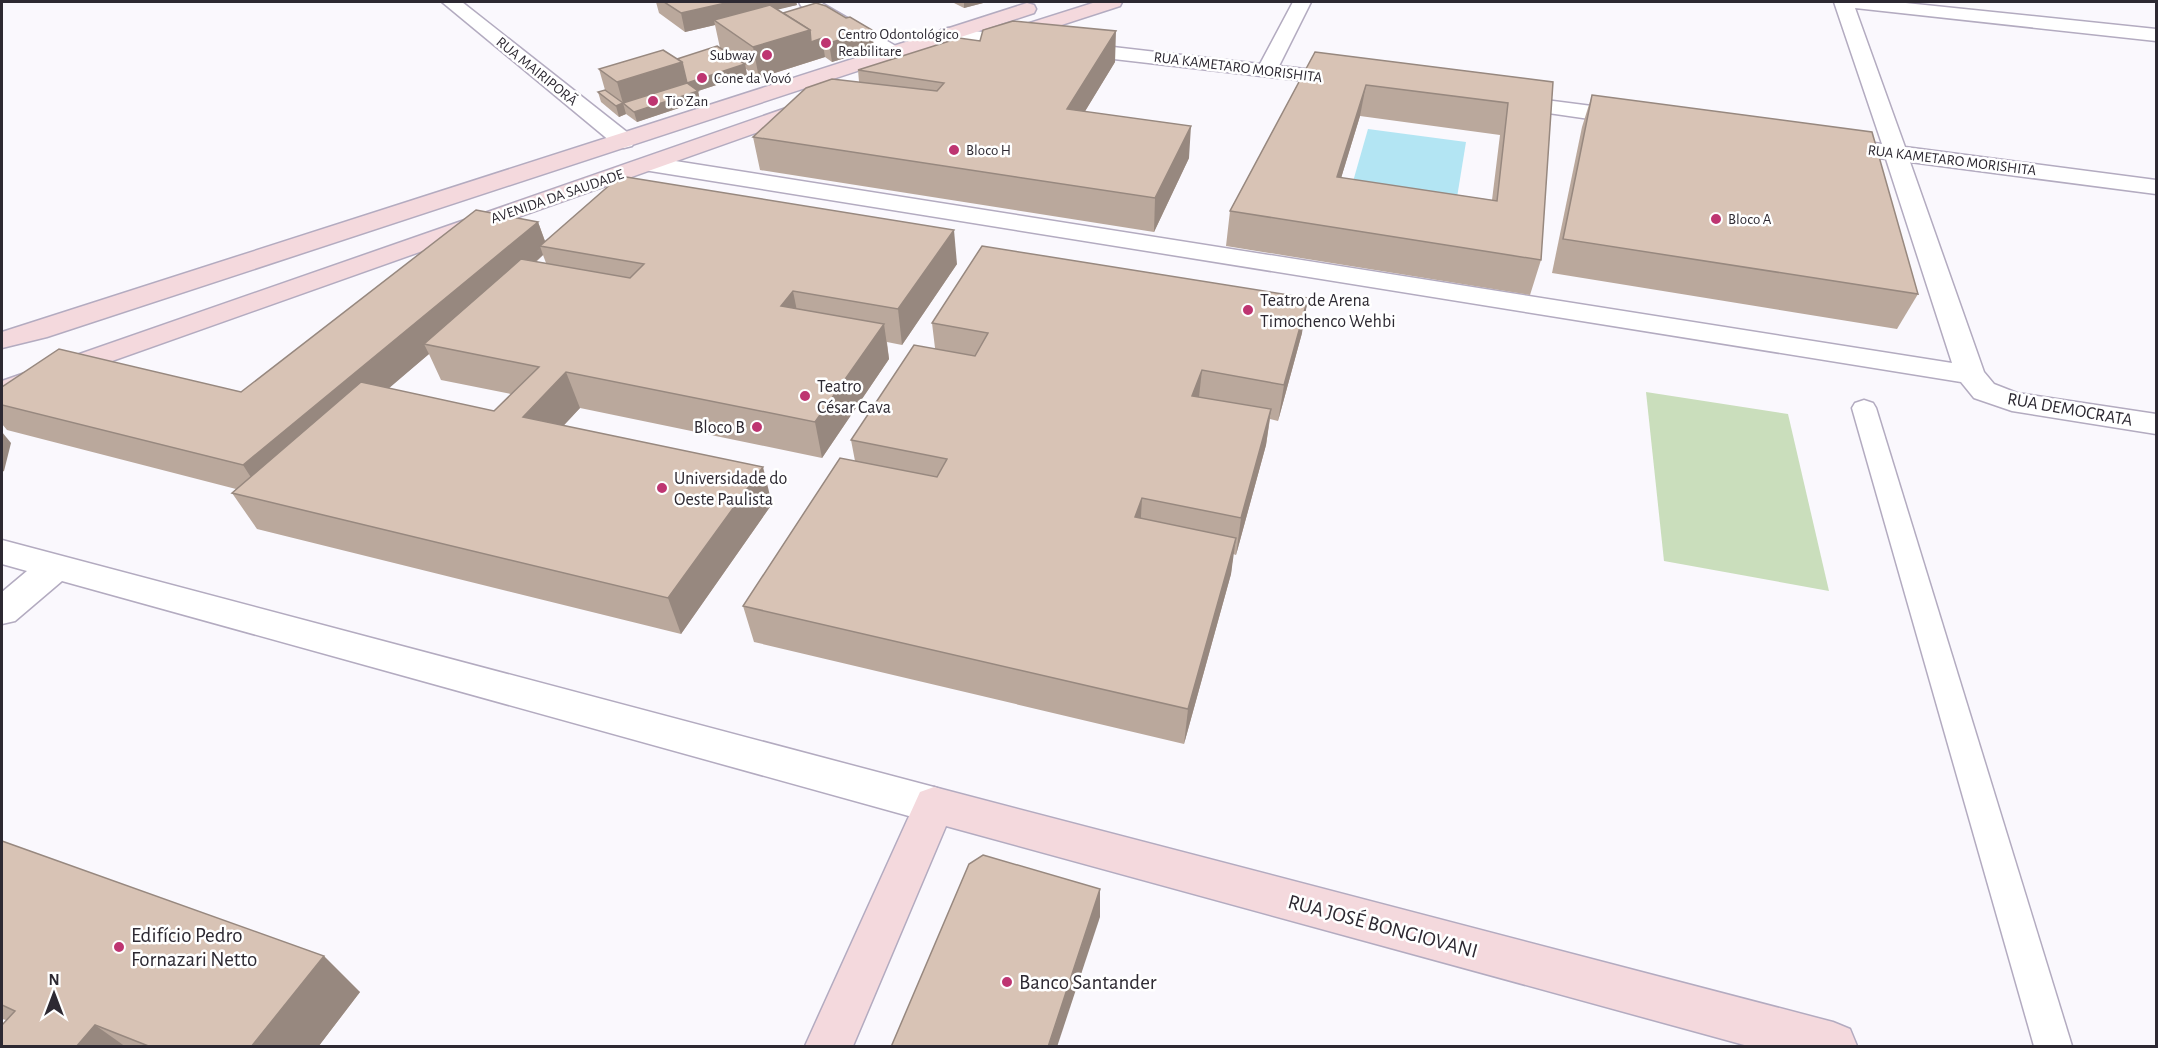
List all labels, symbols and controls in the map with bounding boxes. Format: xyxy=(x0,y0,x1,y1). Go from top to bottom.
place label: Centro Odontológico Reabilitare xyxy=(838,27,959,59)
street label: RUA MAIRIPORÃ xyxy=(493,33,581,109)
marker: Centro Odontológico Reabilitare xyxy=(819,36,833,50)
place label: Subway xyxy=(710,48,756,63)
marker: Subway xyxy=(760,48,774,62)
street label: RUA KAMETARO MORISHITA xyxy=(1153,50,1323,85)
marker: Cone da Vovó xyxy=(695,71,709,85)
place label: Cone da Vovó xyxy=(714,71,791,86)
marker: Tio Zan xyxy=(646,94,660,108)
place label: Tio Zan xyxy=(665,94,708,109)
marker: Bloco H xyxy=(947,143,961,157)
place label: Bloco H xyxy=(966,143,1011,158)
street label: RUA KAMETARO MORISHITA xyxy=(1867,143,2037,178)
street label: AVENIDA DA SAUDADE xyxy=(489,167,626,226)
marker: Bloco A xyxy=(1709,212,1723,226)
place label: Bloco A xyxy=(1728,212,1772,227)
place label: Teatro de Arena Timochenco Wehbi xyxy=(1260,292,1396,331)
marker: Teatro de Arena Timochenco Wehbi xyxy=(1241,303,1255,317)
place label: Teatro César Cava xyxy=(817,378,891,417)
marker: Teatro César Cava xyxy=(798,389,812,403)
street label: RUA DEMOCRATA xyxy=(2006,390,2134,430)
place label: Bloco B xyxy=(694,419,745,437)
marker: Bloco B xyxy=(750,420,764,434)
place label: Universidade do Oeste Paulista xyxy=(674,470,788,509)
marker: Universidade do Oeste Paulista xyxy=(655,481,669,495)
street label: RUA JOSÉ BONGIOVANI xyxy=(1286,889,1481,962)
place label: Edifício Pedro Fornazari Netto xyxy=(131,925,257,970)
marker: Edifício Pedro Fornazari Netto xyxy=(112,940,126,954)
north arrow xyxy=(24,964,84,1024)
text: N xyxy=(48,972,60,988)
place label: Banco Santander xyxy=(1019,972,1157,993)
marker: Banco Santander xyxy=(1000,975,1014,989)

